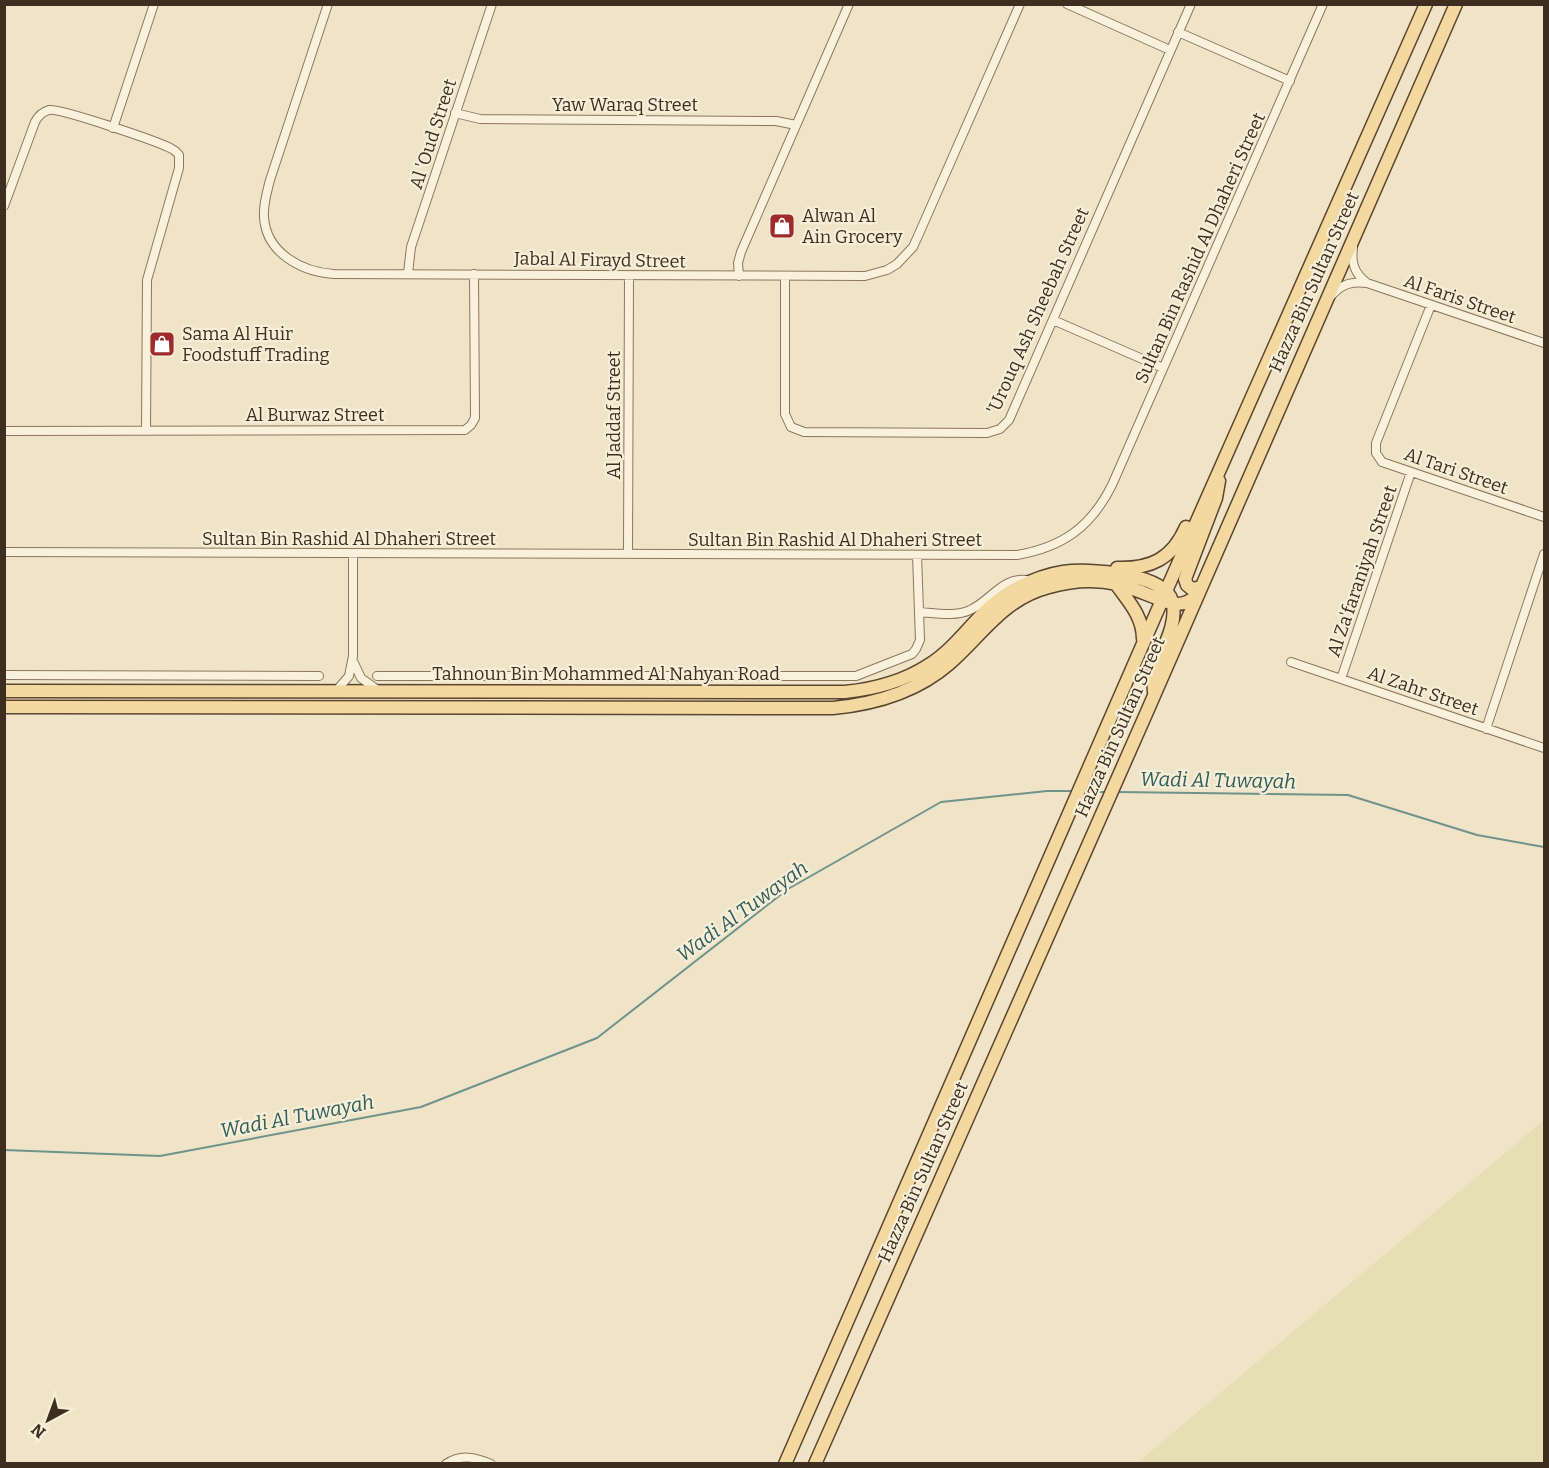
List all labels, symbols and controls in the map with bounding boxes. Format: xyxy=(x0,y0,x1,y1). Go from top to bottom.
street label: Al 'Oud Street xyxy=(405,76,461,192)
street label: Yaw Waraq Street xyxy=(552,94,699,116)
street label: Sultan Bin Rashid Al Dhaheri Street xyxy=(1130,109,1270,387)
street label: Hazza Bin Sultan Street xyxy=(1264,188,1364,376)
street label: 'Urouq Ash Sheebah Street xyxy=(982,204,1094,418)
place label: Alwan Al Ain Grocery xyxy=(802,205,903,248)
shop icon: Alwan Al Ain Grocery xyxy=(767,211,797,241)
street label: Jabal Al Firayd Street xyxy=(513,247,687,273)
street label: Al Faris Street xyxy=(1401,270,1519,329)
place label: Sama Al Huir Foodstuff Trading xyxy=(182,323,330,366)
shop icon: Sama Al Huir Foodstuff Trading xyxy=(147,329,177,359)
street label: Al Jaddaf Street xyxy=(603,350,625,479)
street label: Al Burwaz Street xyxy=(246,404,385,426)
street label: Al Tari Street xyxy=(1401,443,1511,499)
street label: Al Za'faraniyah Street xyxy=(1322,482,1402,660)
street label: Sultan Bin Rashid Al Dhaheri Street xyxy=(202,528,497,550)
street label: Sultan Bin Rashid Al Dhaheri Street xyxy=(688,529,983,551)
street label: Hazza Bin Sultan Street xyxy=(1070,633,1170,821)
street label: Al Zahr Street xyxy=(1365,662,1482,720)
street label: Tahnoun Bin Mohammed Al Nahyan Road xyxy=(432,663,780,685)
water label: Wadi Al Tuwayah xyxy=(1140,767,1296,793)
water label: Wadi Al Tuwayah xyxy=(672,855,812,967)
street label: Hazza Bin Sultan Street xyxy=(873,1078,973,1266)
water label: Wadi Al Tuwayah xyxy=(218,1089,376,1143)
north arrow xyxy=(18,1390,78,1450)
text: N xyxy=(28,1420,49,1442)

